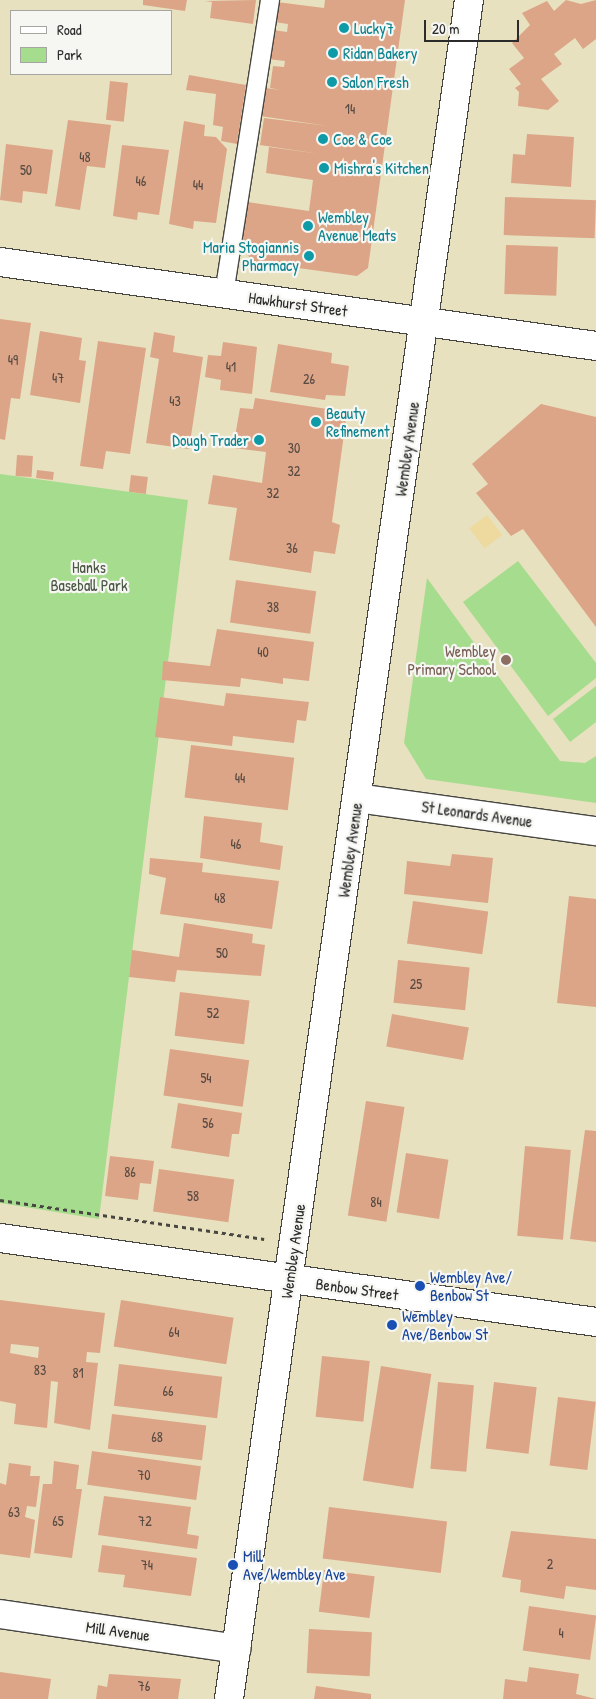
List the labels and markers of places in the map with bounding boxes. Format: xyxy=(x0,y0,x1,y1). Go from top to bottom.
place label: Lucky7 xyxy=(354,18,394,38)
marker: Lucky7 xyxy=(338,22,350,34)
place label: Ridan Bakery xyxy=(343,43,418,63)
marker: Ridan Bakery xyxy=(327,47,339,59)
place label: Salon Fresh xyxy=(342,72,409,92)
marker: Salon Fresh xyxy=(326,76,338,88)
place label: Coe & Coe xyxy=(333,129,392,149)
marker: Coe & Coe xyxy=(317,133,329,145)
place label: Mishra's Kitchen xyxy=(334,158,429,178)
marker: Mishra's Kitchen xyxy=(318,162,330,174)
place label: Wembley Avenue Meats xyxy=(318,207,396,245)
marker: Wembley Avenue Meats xyxy=(302,220,314,232)
place label: Maria Stogiannis Pharmacy xyxy=(203,237,299,275)
marker: Maria Stogiannis Pharmacy xyxy=(303,250,315,262)
place label: Beauty Refinement xyxy=(326,403,390,441)
marker: Beauty Refinement xyxy=(310,416,322,428)
place label: Dough Trader xyxy=(172,430,249,450)
marker: Dough Trader xyxy=(253,434,265,446)
place label: Wembley Primary School xyxy=(407,641,496,679)
marker: Wembley Primary School xyxy=(500,654,512,666)
place label: Wembley Ave/ Benbow St xyxy=(430,1267,512,1305)
marker: Wembley Ave/ Benbow St xyxy=(414,1280,426,1292)
place label: Wembley Ave/Benbow St xyxy=(402,1306,488,1344)
marker: Wembley Ave/Benbow St xyxy=(386,1319,398,1331)
place label: Mill Ave/Wembley Ave xyxy=(243,1546,346,1584)
marker: Mill Ave/Wembley Ave xyxy=(227,1559,239,1571)

